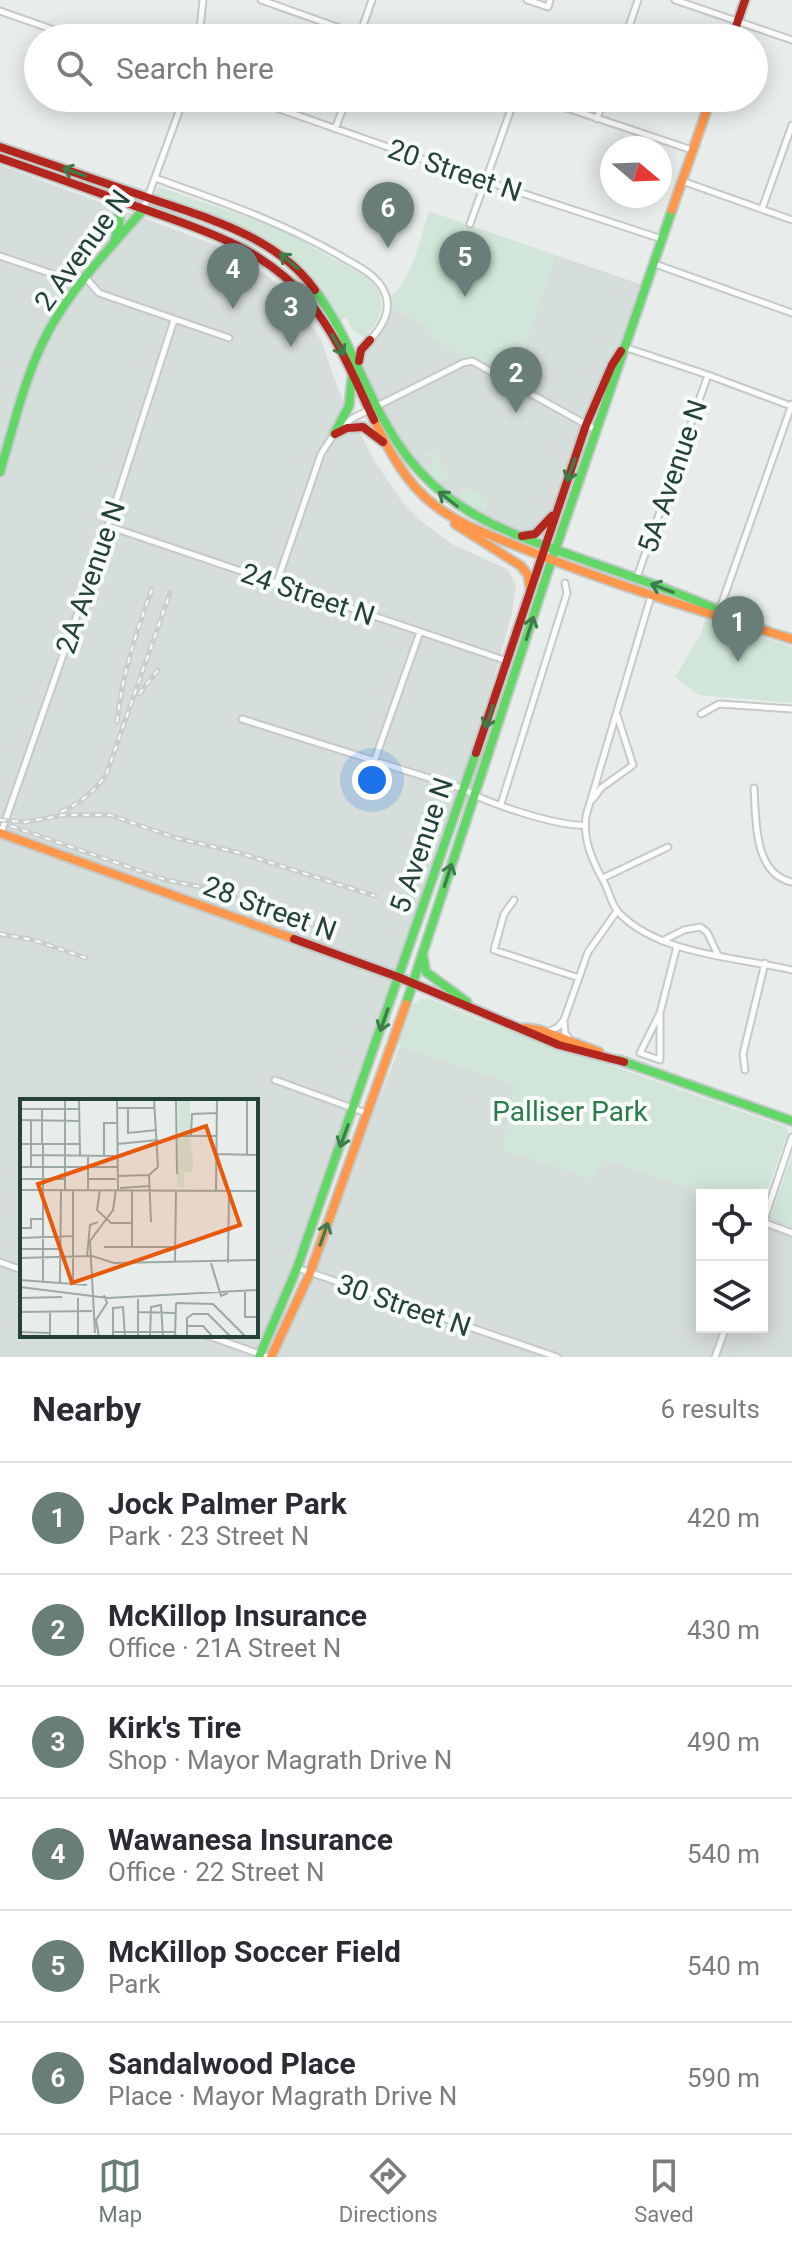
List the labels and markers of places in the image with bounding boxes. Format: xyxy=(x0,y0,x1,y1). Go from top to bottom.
pin: 6 xyxy=(362,182,414,248)
pin: 5 xyxy=(439,231,491,297)
pin: 4 xyxy=(207,243,259,309)
pin: 3 xyxy=(265,281,317,347)
pin: 2 xyxy=(490,347,542,413)
pin: 1 xyxy=(712,596,764,662)

